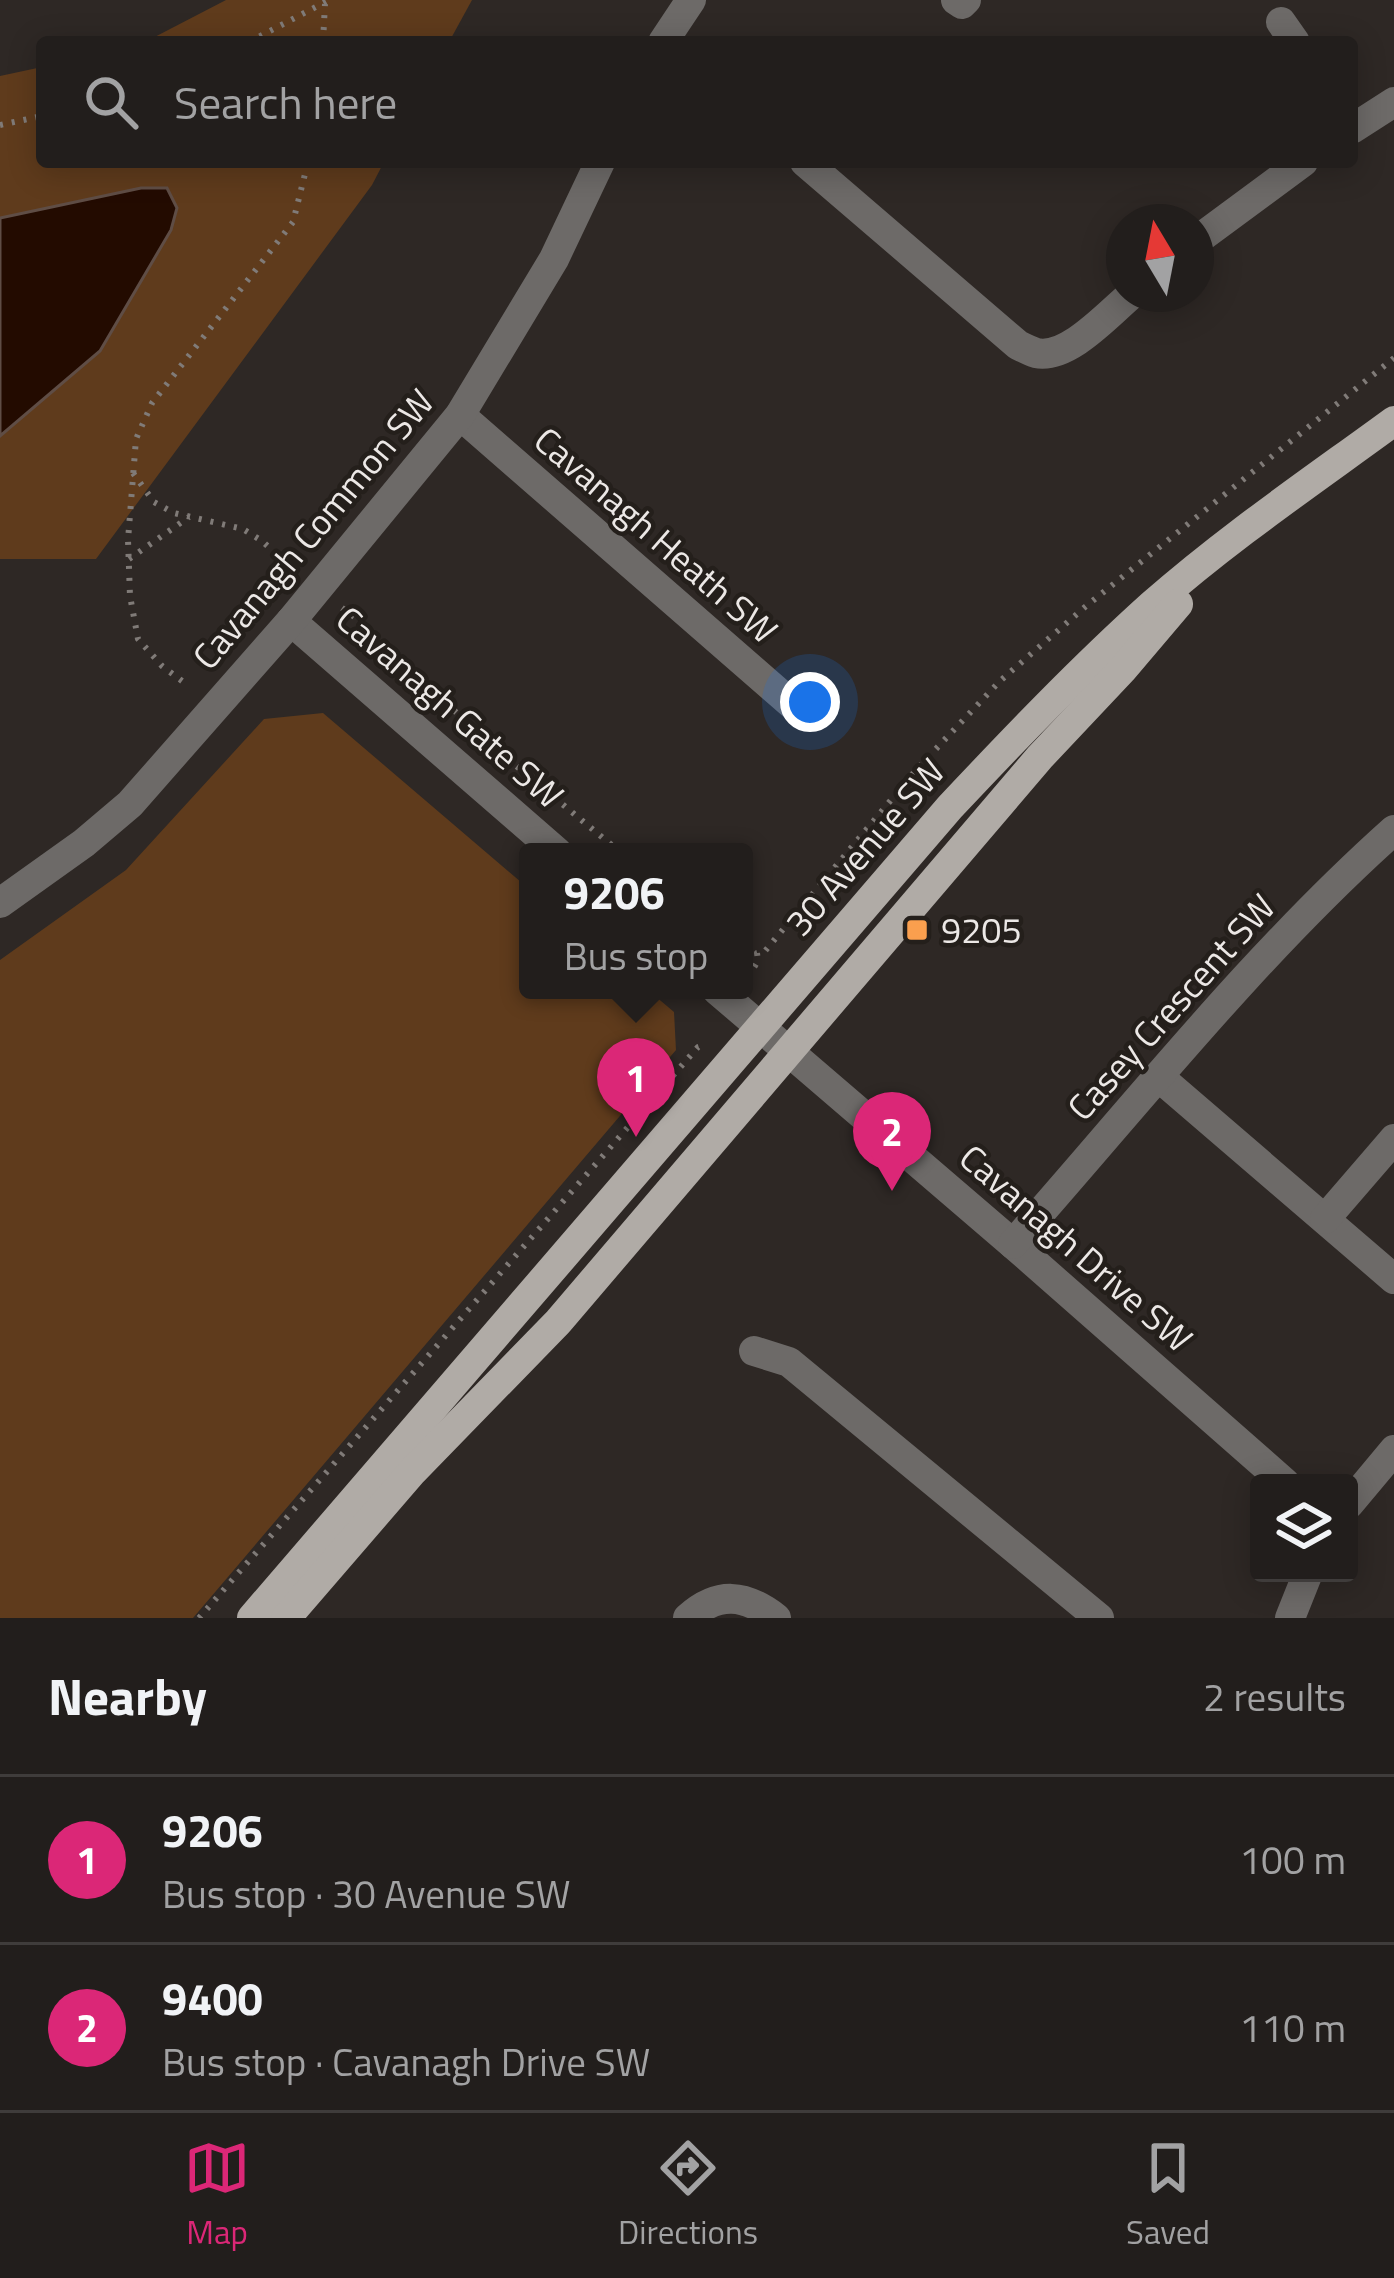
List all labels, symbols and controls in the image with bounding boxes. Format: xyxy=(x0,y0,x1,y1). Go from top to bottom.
search box xyxy=(36,36,1358,168)
text: Search here xyxy=(174,68,397,136)
icon: search xyxy=(78,69,144,135)
north arrow xyxy=(1106,204,1214,312)
street label: Cavanagh Common SW xyxy=(179,376,447,681)
street label: Cavanagh Heath SW xyxy=(522,413,790,656)
street label: Cavanagh Gate SW xyxy=(324,592,576,821)
your location xyxy=(780,672,840,732)
street label: 30 Avenue SW xyxy=(772,746,958,948)
popup xyxy=(519,843,753,999)
text: 9206 xyxy=(564,858,665,926)
street label: Casey Crescent SW xyxy=(1054,881,1288,1132)
place label: 9205 xyxy=(941,902,1022,957)
marker: 9205 xyxy=(904,917,930,943)
text: Bus stop xyxy=(564,926,708,985)
pin: 1 xyxy=(597,1038,675,1137)
pin: 2 xyxy=(853,1092,931,1191)
street label: Cavanagh Drive SW xyxy=(947,1131,1205,1365)
map controls xyxy=(1250,1474,1358,1582)
button: layers xyxy=(1250,1474,1358,1582)
text: Nearby xyxy=(48,1657,207,1735)
text: 2 results xyxy=(1203,1667,1346,1726)
text: 9206 xyxy=(162,1796,263,1864)
text: 1 xyxy=(76,1830,98,1889)
text: 100 m xyxy=(1239,1830,1346,1889)
text: Bus stop · 30 Avenue SW xyxy=(162,1864,571,1923)
text: 9400 xyxy=(162,1964,263,2032)
text: 2 xyxy=(76,1998,98,2057)
text: 110 m xyxy=(1239,1998,1346,2057)
text: Bus stop · Cavanagh Drive SW xyxy=(162,2032,650,2091)
tab: Map xyxy=(184,2135,250,2257)
tab: Directions xyxy=(618,2135,758,2257)
tab: Saved xyxy=(1126,2135,1210,2257)

